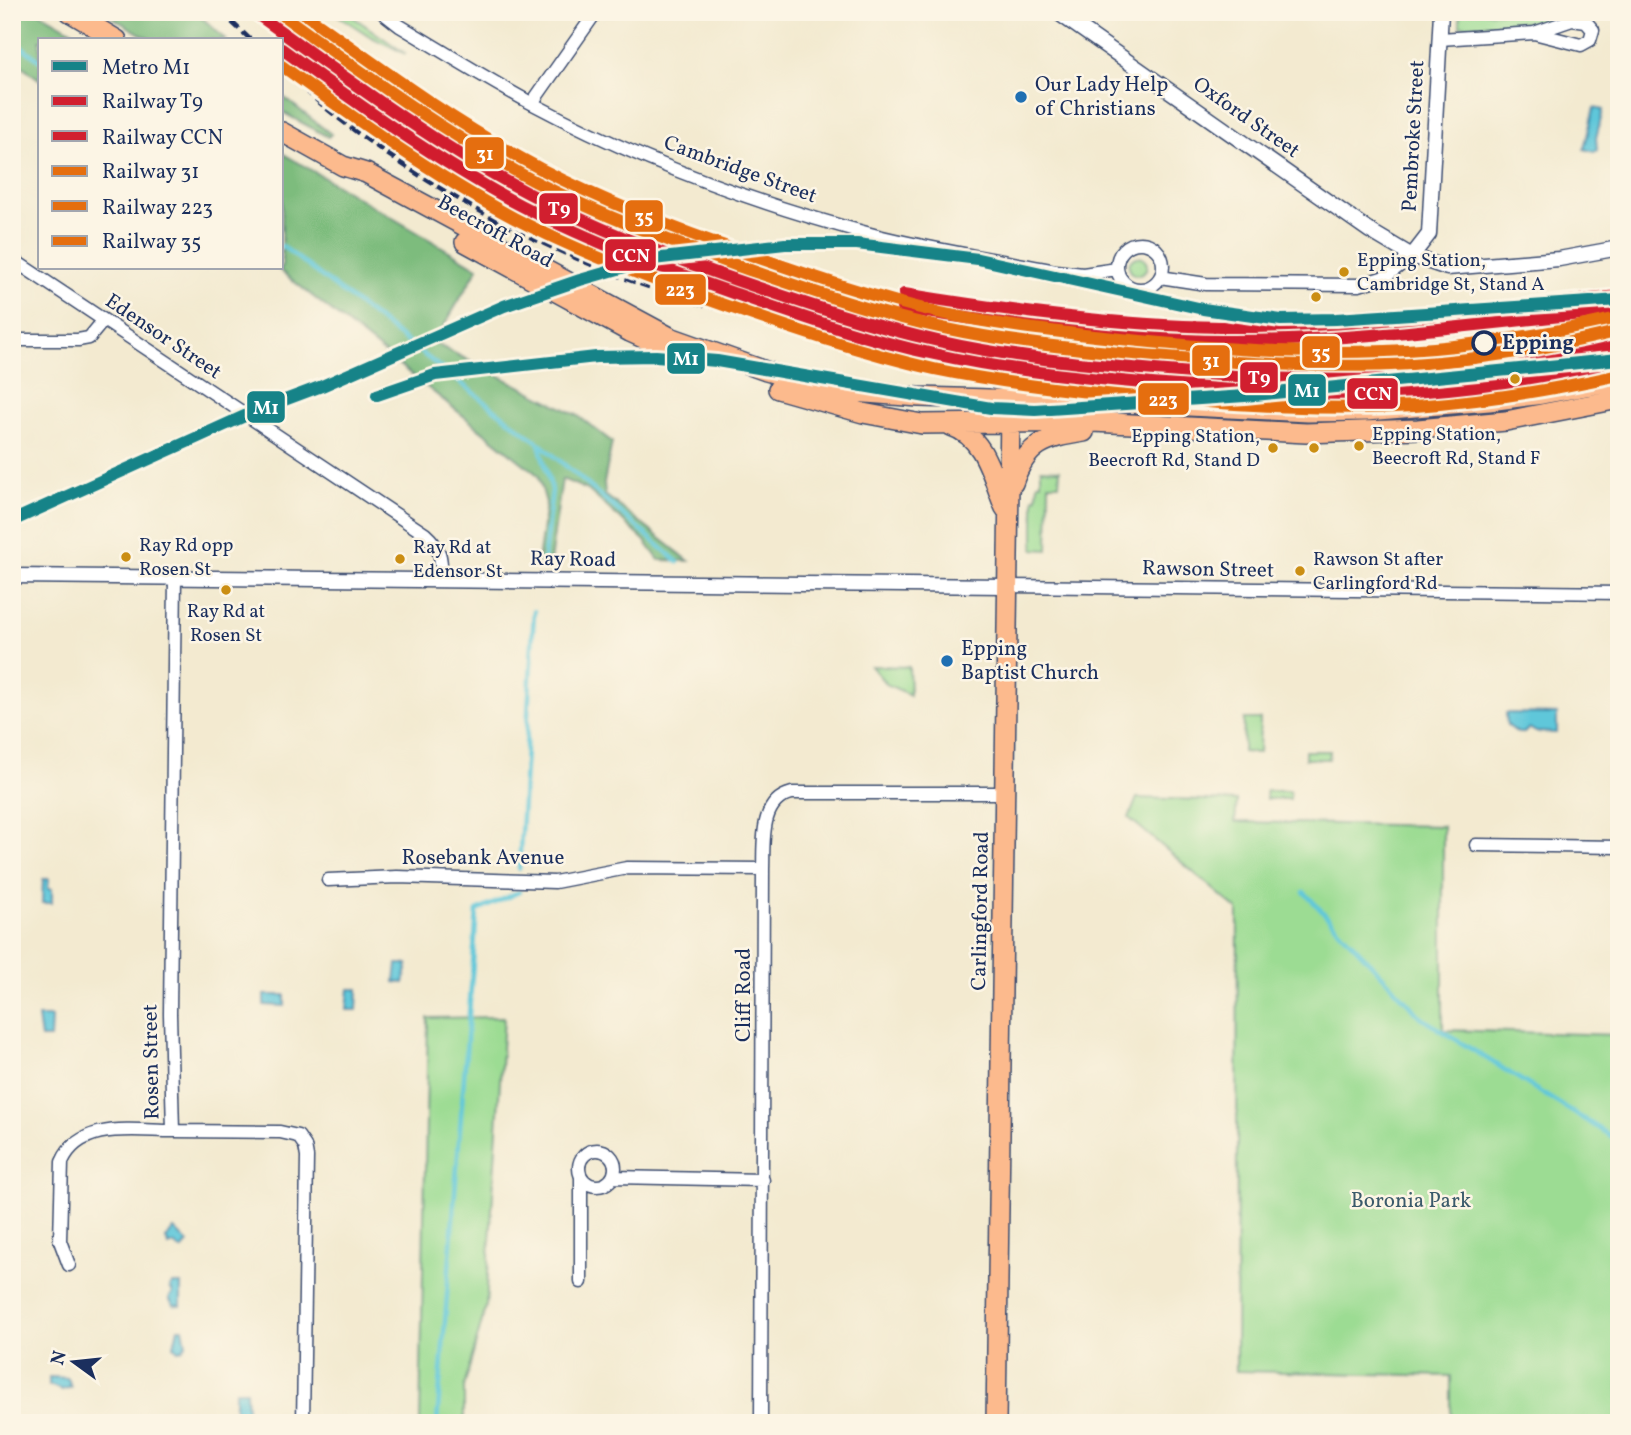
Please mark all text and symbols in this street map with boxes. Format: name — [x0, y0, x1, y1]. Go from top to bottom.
legend — [38, 38, 284, 270]
text: Metro M1 — [102, 54, 190, 83]
street label: Pembroke Street — [1396, 59, 1432, 213]
street label: Oxford Street — [1187, 70, 1305, 166]
place label: Our Lady Help of Christians — [1035, 71, 1168, 124]
text: Railway T9 — [102, 88, 203, 117]
marker: Our Lady Help of Christians — [1013, 89, 1029, 105]
text: Railway CCN — [102, 124, 223, 153]
street label: Cambridge Street — [659, 129, 821, 211]
line badge: 31 — [464, 136, 505, 170]
text: 31 — [476, 142, 494, 168]
text: Railway 31 — [102, 158, 199, 187]
street label: Beecroft Road — [432, 188, 558, 276]
line badge: T9 — [538, 192, 579, 225]
text: Railway 223 — [102, 194, 213, 223]
text: T9 — [548, 197, 570, 223]
line badge: 35 — [624, 199, 664, 233]
text: 35 — [635, 205, 653, 231]
text: Railway 35 — [102, 228, 201, 257]
line badge: CCN — [604, 238, 657, 272]
text: CCN — [612, 244, 650, 270]
place label: Epping Station, Cambridge St, Stand A — [1357, 248, 1545, 298]
marker: Epping Station, Cambridge St, Stand A — [1337, 265, 1351, 279]
line badge: 223 — [654, 273, 707, 306]
text: 223 — [665, 278, 695, 304]
street label: Edensor Street — [99, 287, 227, 387]
unlabelled marker — [1309, 290, 1323, 304]
place label: Epping — [1502, 329, 1574, 358]
marker: Epping — [1472, 331, 1496, 355]
line badge: 35 — [1301, 335, 1341, 369]
text: 35 — [1312, 341, 1330, 367]
line badge: M1 — [666, 342, 706, 375]
line badge: 31 — [1191, 344, 1231, 377]
text: M1 — [673, 347, 699, 373]
text: 31 — [1202, 349, 1220, 375]
line badge: T9 — [1239, 361, 1279, 394]
text: T9 — [1248, 366, 1270, 392]
unlabelled marker — [1508, 372, 1522, 386]
line badge: M1 — [1287, 373, 1327, 407]
line badge: CCN — [1346, 377, 1399, 410]
text: M1 — [1294, 379, 1320, 405]
line badge: 223 — [1137, 382, 1190, 416]
text: CCN — [1354, 382, 1392, 408]
text: 223 — [1148, 388, 1178, 414]
line badge: M1 — [246, 390, 286, 424]
text: M1 — [253, 396, 279, 422]
place label: Epping Station, Beecroft Rd, Stand F — [1372, 422, 1541, 472]
place label: Epping Station, Beecroft Rd, Stand D — [1088, 424, 1260, 474]
marker: Epping Station, Beecroft Rd, Stand F — [1352, 439, 1366, 453]
marker: Epping Station, Beecroft Rd, Stand D — [1266, 441, 1280, 455]
unlabelled marker — [1307, 441, 1321, 455]
place label: Ray Rd opp Rosen St — [139, 533, 234, 583]
place label: Ray Rd at Edensor St — [413, 535, 503, 585]
street label: Ray Road — [529, 545, 617, 575]
place label: Rawson St after Carlingford Rd — [1313, 547, 1443, 597]
marker: Ray Rd opp Rosen St — [119, 550, 133, 564]
marker: Ray Rd at Edensor St — [393, 552, 407, 566]
street label: Rawson Street — [1142, 554, 1274, 586]
marker: Rawson St after Carlingford Rd — [1293, 564, 1307, 578]
marker: Ray Rd at Rosen St — [219, 583, 233, 597]
place label: Ray Rd at Rosen St — [187, 599, 266, 649]
place label: Epping Baptist Church — [961, 635, 1099, 688]
marker: Epping Baptist Church — [939, 653, 955, 669]
street label: Carlingford Road — [965, 831, 997, 991]
street label: Rosebank Avenue — [402, 844, 564, 873]
street label: Cliff Road — [730, 948, 759, 1042]
street label: Rosen Street — [136, 1004, 168, 1120]
park label: Boronia Park — [1351, 1187, 1472, 1216]
north arrow — [38, 1326, 108, 1396]
text: N — [45, 1348, 74, 1368]

